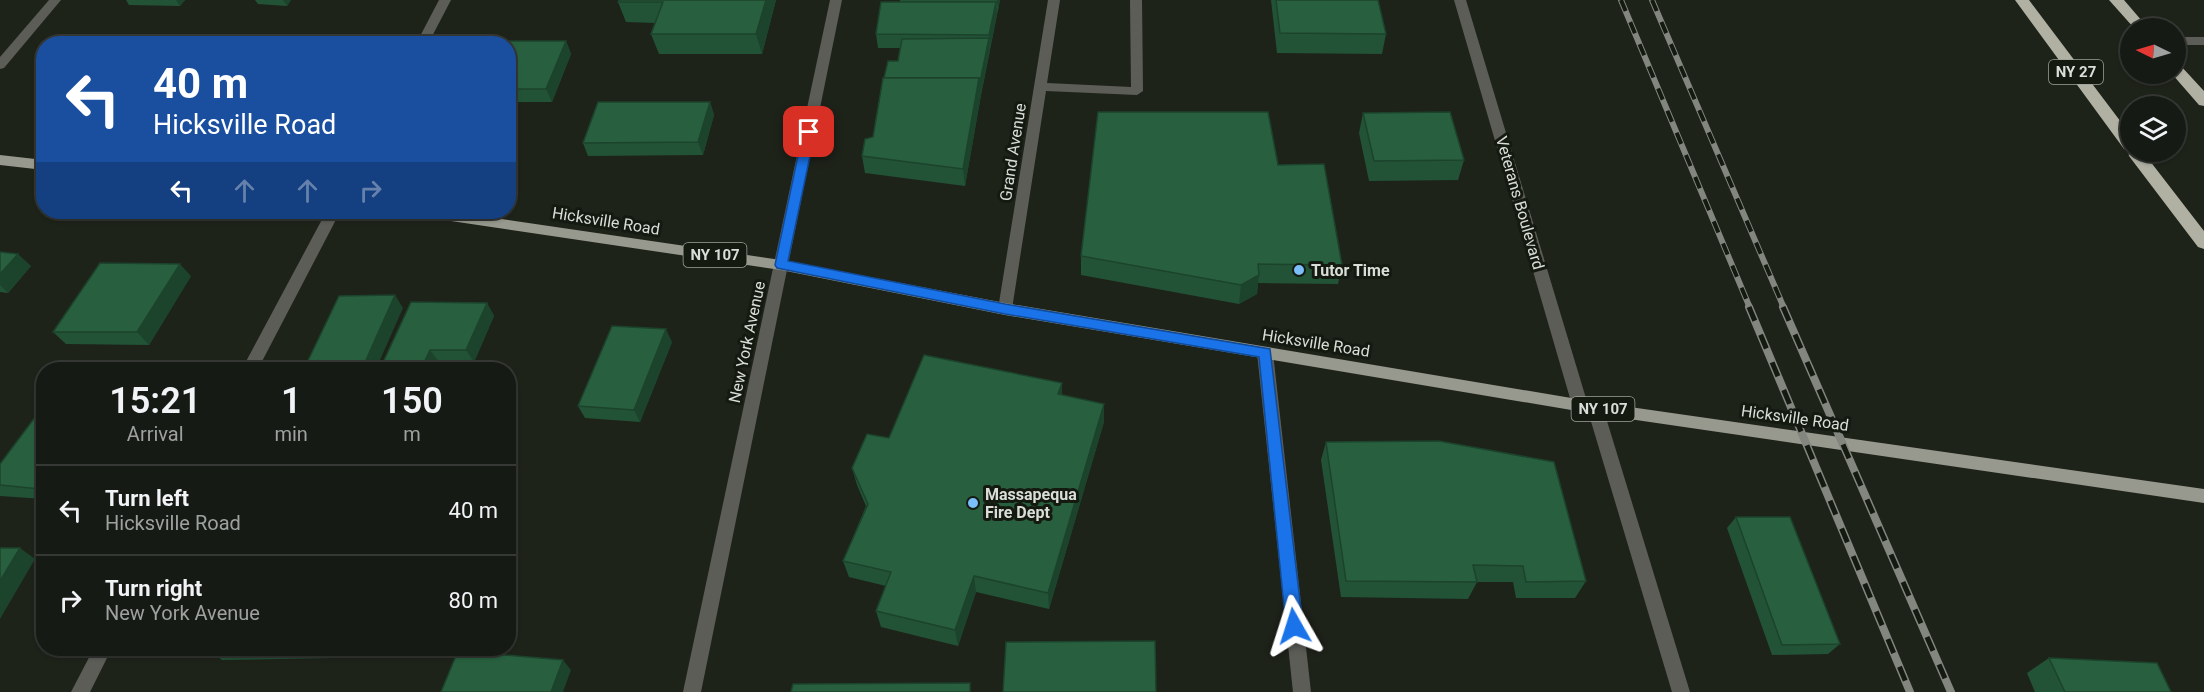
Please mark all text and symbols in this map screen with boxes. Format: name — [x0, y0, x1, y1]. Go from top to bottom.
north arrow — [2120, 18, 2186, 84]
map controls — [2120, 18, 2186, 162]
text: 40 m — [153, 59, 248, 108]
icon: left — [54, 60, 132, 138]
road number: NY 27 — [2049, 60, 2103, 84]
button: layers — [2120, 96, 2186, 162]
street label: Grand Avenue — [996, 102, 1030, 202]
pin — [783, 106, 834, 157]
text: Hicksville Road — [153, 109, 336, 141]
icon: arrive — [792, 115, 825, 148]
street label: Veterans Boulevard — [1492, 134, 1548, 272]
icon: left — [165, 174, 198, 207]
icon: ahead — [228, 174, 261, 207]
icon: ahead — [291, 174, 324, 207]
icon: right — [354, 174, 387, 207]
street label: Hicksville Road — [551, 203, 661, 239]
road number: NY 107 — [684, 243, 746, 267]
place label: Tutor Time — [1311, 261, 1390, 280]
marker: Tutor Time — [1292, 263, 1306, 277]
street label: New York Avenue — [725, 279, 769, 405]
street label: Hicksville Road — [1261, 325, 1371, 361]
text: 15:21 — [109, 380, 201, 422]
text: 1 — [281, 380, 301, 422]
text: 150 — [381, 380, 443, 422]
road number: NY 107 — [1572, 397, 1634, 421]
street label: Hicksville Road — [1740, 401, 1850, 435]
text: Arrival — [127, 422, 184, 446]
text: min — [274, 422, 308, 446]
text: m — [403, 422, 421, 446]
place label: Massapequa Fire Dept — [985, 485, 1077, 522]
text: Turn left — [105, 486, 189, 511]
icon: left — [54, 494, 87, 527]
marker: Massapequa Fire Dept — [966, 496, 980, 510]
text: 40 m — [449, 498, 498, 523]
text: Hicksville Road — [105, 511, 241, 535]
text: Turn right — [105, 576, 202, 601]
icon: right — [54, 584, 87, 617]
text: 80 m — [449, 588, 498, 613]
position arrow — [1262, 594, 1326, 658]
text: New York Avenue — [105, 601, 260, 625]

